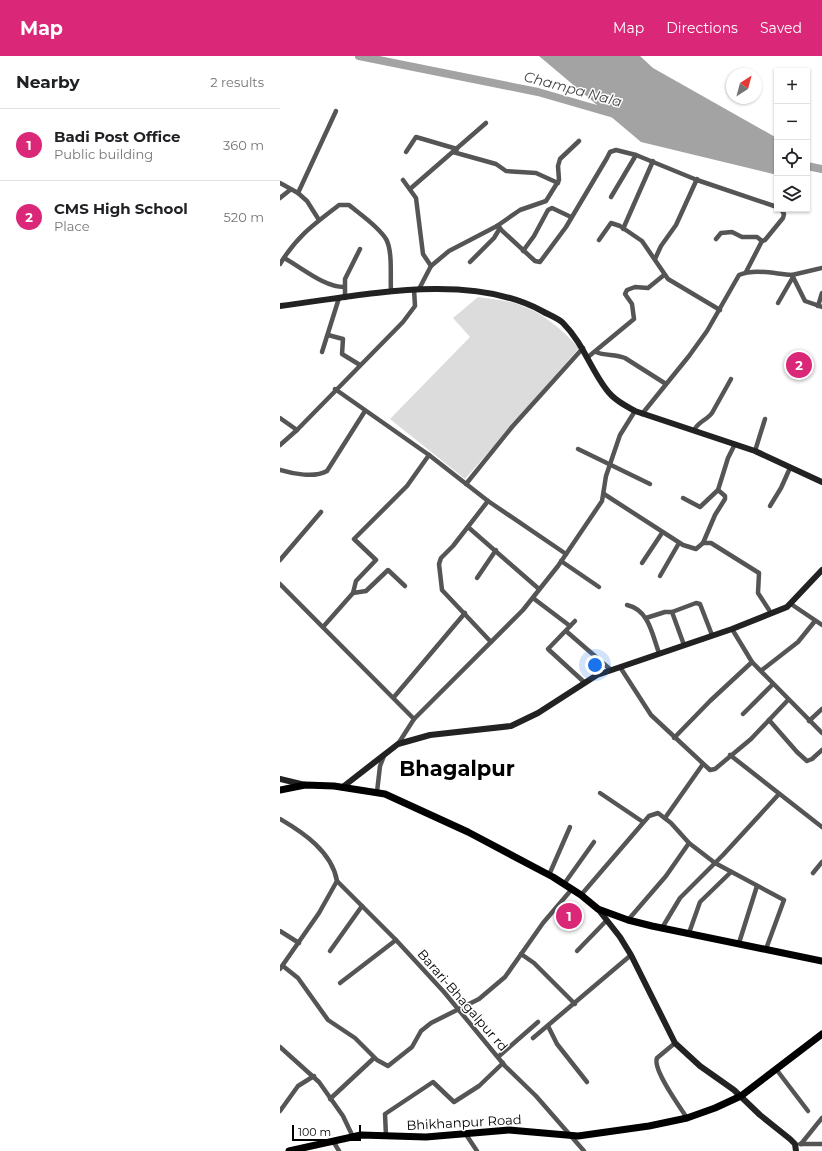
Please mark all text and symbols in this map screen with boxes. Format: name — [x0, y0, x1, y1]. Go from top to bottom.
text: Map — [20, 17, 63, 40]
text: Map — [613, 19, 644, 37]
text: Directions — [666, 19, 738, 37]
text: Saved — [760, 19, 802, 37]
water label: Champa Nala — [522, 67, 624, 111]
north arrow — [726, 68, 762, 104]
map controls — [774, 68, 810, 212]
button: + — [774, 68, 810, 104]
text: Nearby — [16, 72, 80, 92]
text: 2 results — [210, 74, 264, 90]
button: − — [774, 104, 810, 140]
text: Badi Post Office — [54, 127, 180, 146]
text: 1 — [26, 137, 32, 153]
text: 360 m — [223, 137, 264, 153]
button: locate — [774, 140, 810, 176]
text: Public building — [54, 146, 153, 162]
button: layers — [774, 176, 810, 212]
text: CMS High School — [54, 199, 188, 218]
text: 2 — [25, 209, 33, 225]
text: 520 m — [224, 209, 264, 225]
text: Place — [54, 218, 90, 234]
pin: 2 — [786, 350, 812, 380]
your location — [585, 655, 605, 675]
district label: Bhagalpur — [399, 756, 515, 781]
pin: 1 — [556, 901, 582, 931]
street label: Barari-Bhagalpur rd — [414, 946, 512, 1054]
street label: Bhikhanpur Road — [406, 1111, 522, 1133]
scale bar — [292, 1123, 361, 1142]
text: 100 m — [298, 1125, 331, 1139]

